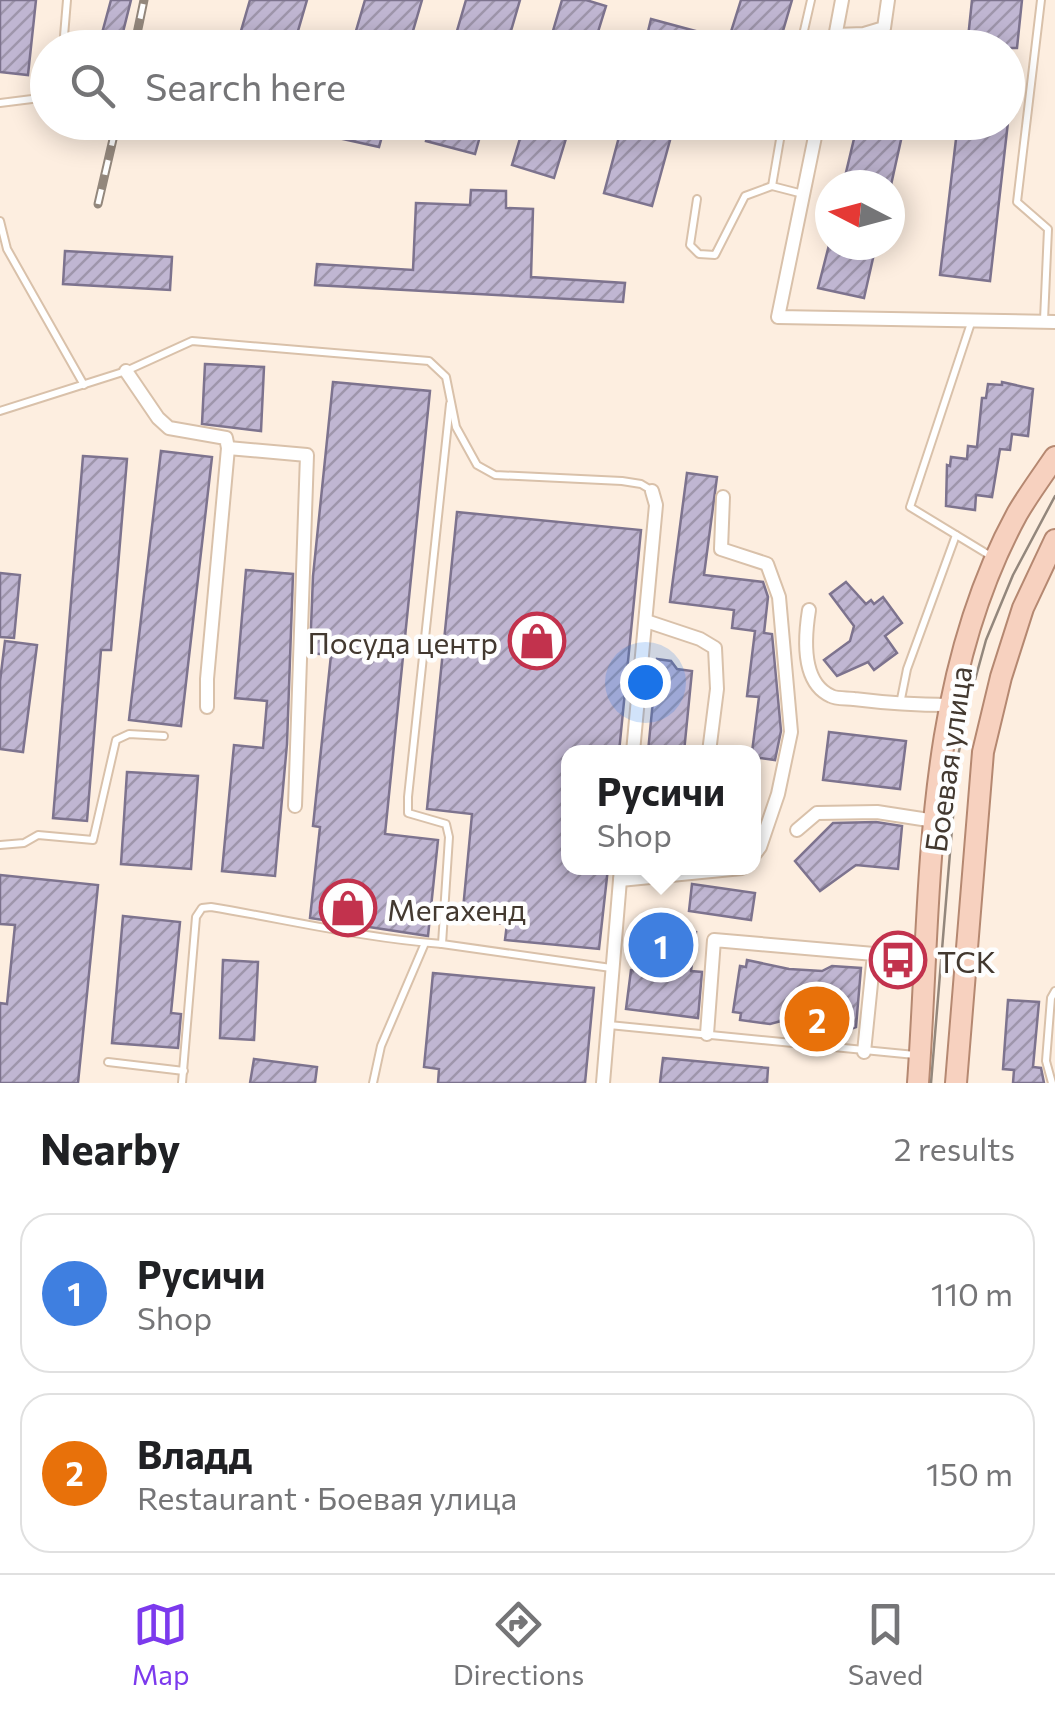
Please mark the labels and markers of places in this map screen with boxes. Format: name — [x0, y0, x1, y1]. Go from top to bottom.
shop icon: Посуда центр — [507, 611, 567, 671]
place label: Посуда центр — [307, 623, 498, 660]
shop icon: Мегахенд — [318, 878, 378, 938]
place label: Мегахенд — [387, 890, 526, 927]
pin: 1 — [628, 908, 694, 982]
bus stop icon: ТСК — [868, 930, 928, 990]
place label: ТСК — [937, 942, 996, 979]
pin: 2 — [784, 982, 850, 1056]

